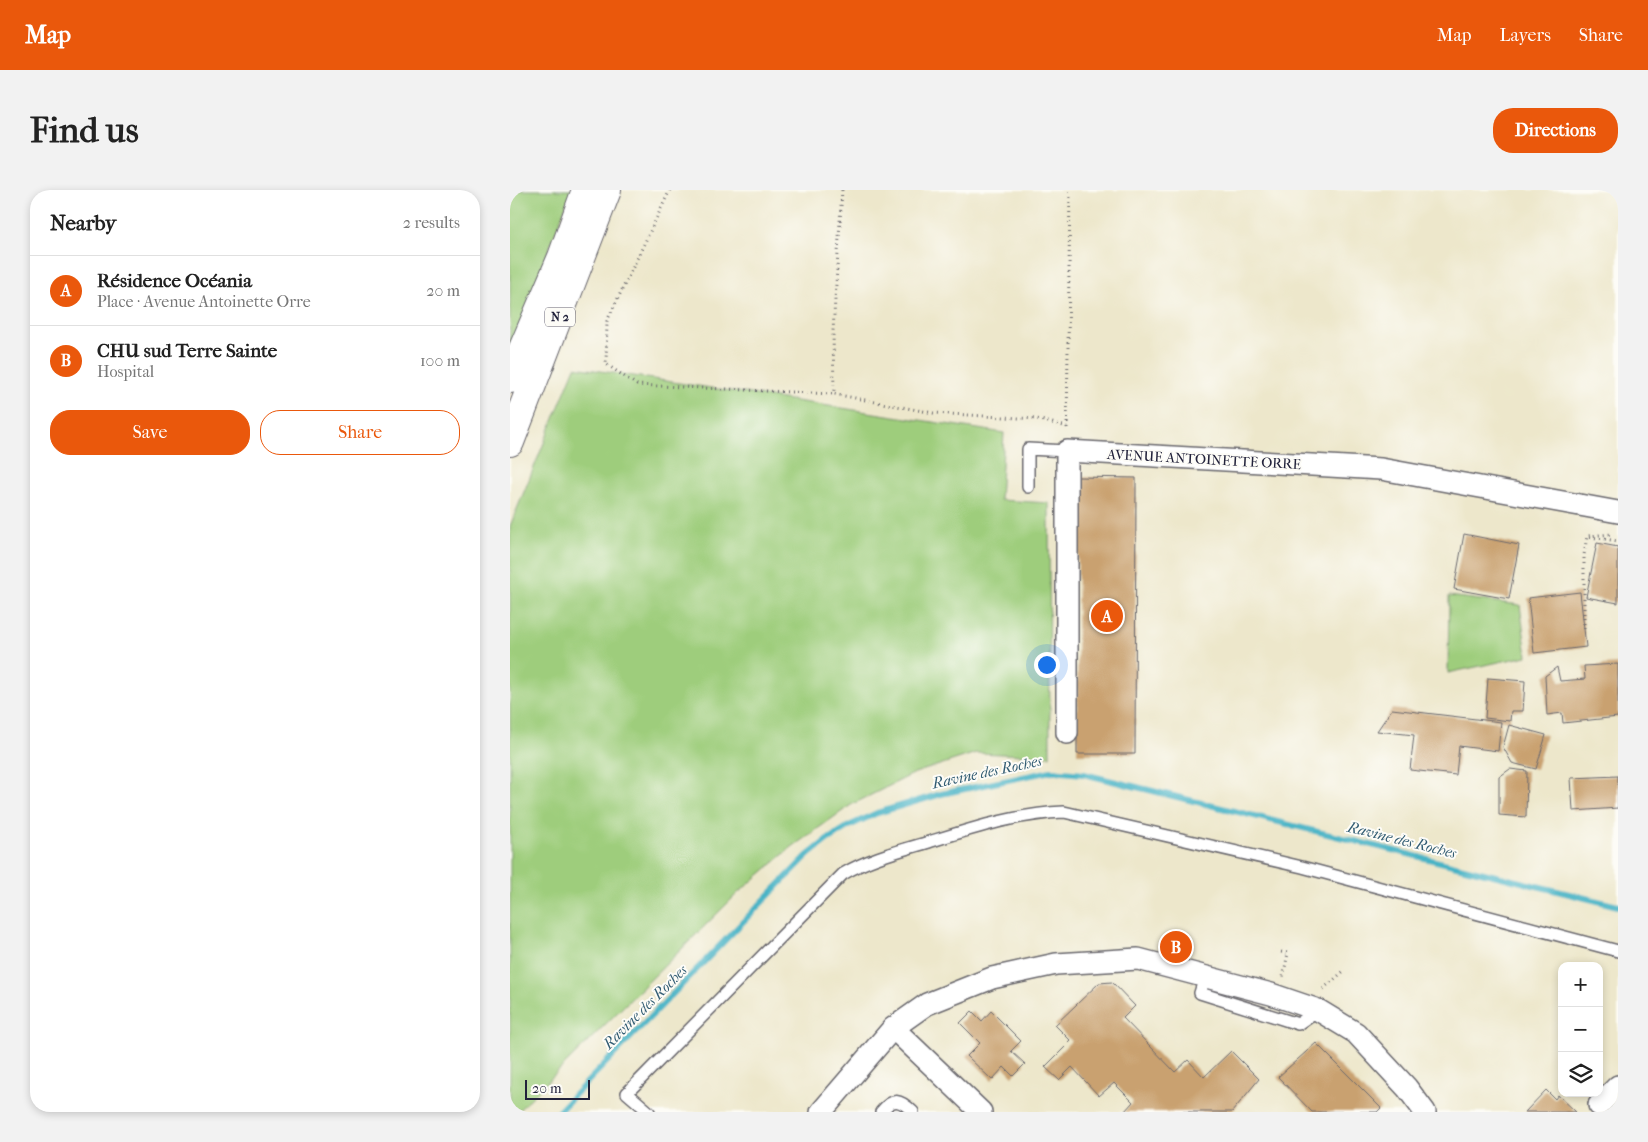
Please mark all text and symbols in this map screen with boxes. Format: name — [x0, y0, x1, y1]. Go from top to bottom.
text: Map — [25, 21, 71, 49]
text: Map — [1437, 25, 1471, 46]
text: Layers — [1499, 25, 1551, 46]
text: Share — [1579, 25, 1623, 46]
button: Directions — [1493, 108, 1618, 153]
text: Find us — [30, 110, 139, 151]
text: Nearby — [50, 211, 116, 235]
text: 2 results — [403, 213, 460, 232]
text: Résidence Océania — [97, 270, 252, 292]
text: A — [61, 281, 71, 300]
text: 20 m — [426, 281, 460, 300]
text: Place · Avenue Antoinette Orre — [97, 292, 311, 311]
road number: N 2 — [545, 308, 575, 326]
text: CHU sud Terre Sainte — [97, 340, 277, 362]
text: B — [61, 351, 71, 370]
text: 100 m — [420, 351, 460, 370]
text: Hospital — [97, 362, 154, 381]
button: Save — [50, 410, 250, 455]
button: Share — [260, 410, 460, 455]
street label: AVENUE ANTOINETTE ORRE — [1106, 446, 1302, 473]
pin: A — [1091, 597, 1123, 635]
your location — [1034, 652, 1060, 678]
water label: Ravine des Roches — [930, 752, 1044, 793]
water label: Ravine des Roches — [1345, 818, 1459, 862]
pin: B — [1160, 928, 1192, 966]
water label: Ravine des Roches — [599, 961, 691, 1053]
map controls — [1558, 962, 1603, 1097]
button: + — [1558, 962, 1603, 1007]
button: − — [1558, 1007, 1603, 1052]
button: layers — [1558, 1052, 1603, 1097]
scale bar — [525, 1077, 590, 1100]
text: 20 m — [532, 1080, 562, 1097]

